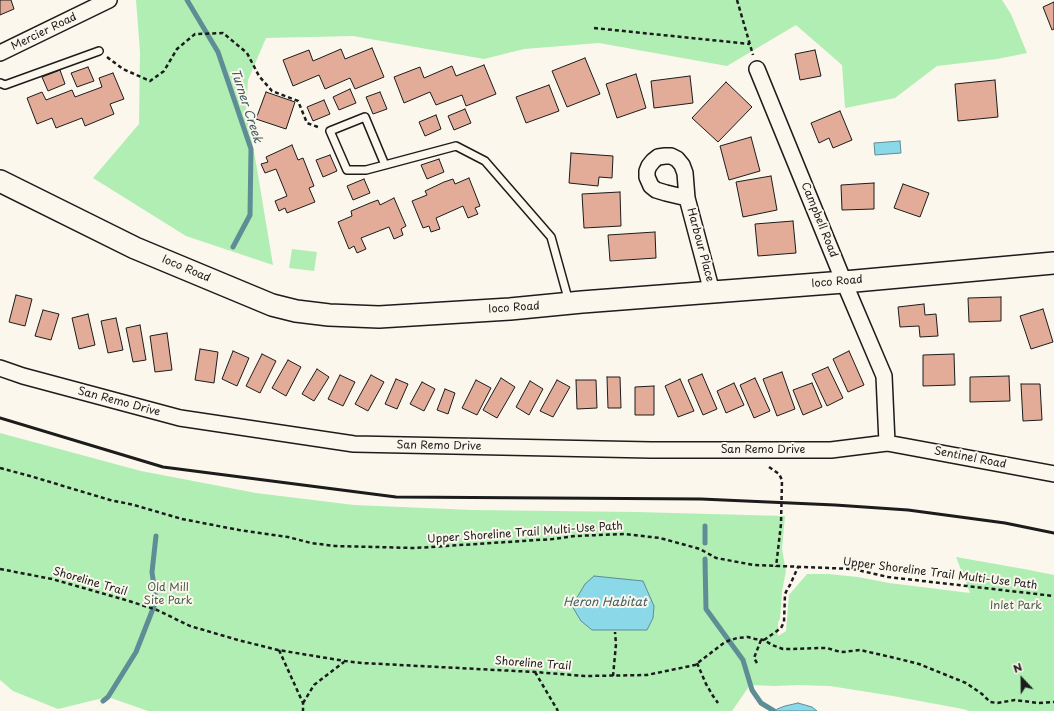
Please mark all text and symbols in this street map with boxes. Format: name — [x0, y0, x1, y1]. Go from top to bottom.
street label: Mercier Road — [9, 10, 79, 54]
water label: Turner Creek — [227, 67, 265, 145]
street label: Campbell Road — [798, 180, 840, 260]
street label: Harbour Place — [684, 207, 716, 283]
street label: Ioco Road — [160, 253, 212, 285]
street label: Ioco Road — [811, 273, 863, 291]
street label: Ioco Road — [488, 300, 540, 316]
street label: San Remo Drive — [76, 385, 162, 419]
street label: San Remo Drive — [397, 439, 481, 453]
street label: San Remo Drive — [721, 443, 805, 457]
street label: Sentinel Road — [933, 445, 1007, 471]
street label: Upper Shoreline Trail Multi-Use Path — [427, 520, 623, 546]
street label: Upper Shoreline Trail Multi-Use Path — [842, 556, 1038, 592]
street label: Shoreline Trail — [51, 565, 129, 599]
park label: Old Mill Site Park — [144, 581, 192, 607]
water label: Heron Habitat — [563, 596, 647, 610]
park label: Inlet Park — [990, 599, 1042, 613]
street label: Shoreline Trail — [494, 655, 572, 673]
text: N — [1010, 658, 1025, 677]
north arrow — [1002, 659, 1042, 699]

